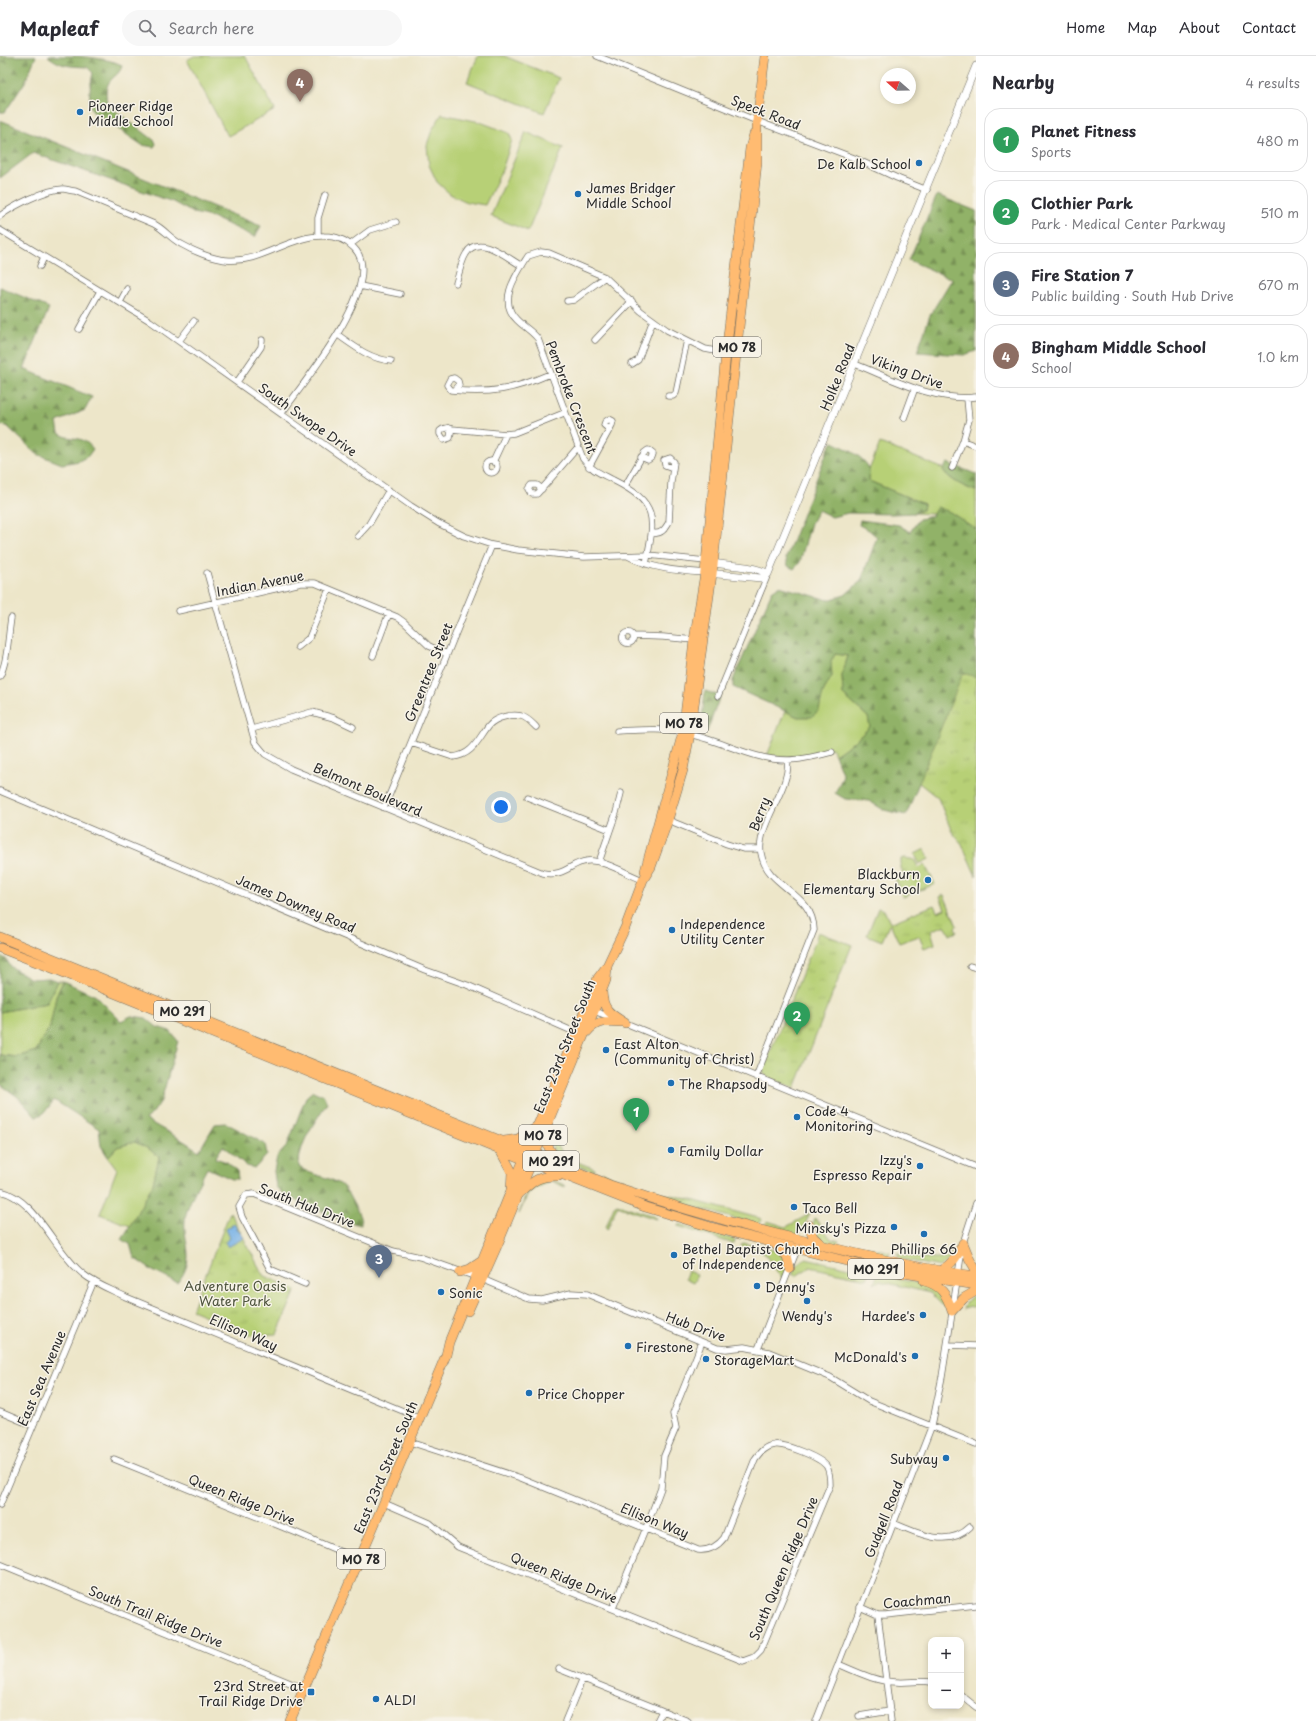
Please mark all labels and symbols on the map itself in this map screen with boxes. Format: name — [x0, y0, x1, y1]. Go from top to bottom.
north arrow — [880, 68, 916, 104]
pin: 4 — [287, 69, 313, 102]
street label: Speck Road — [728, 90, 804, 134]
place label: Pioneer Ridge Middle School — [88, 96, 174, 130]
marker: Pioneer Ridge Middle School — [75, 107, 85, 117]
place label: De Kalb School — [817, 154, 911, 173]
marker: De Kalb School — [914, 158, 924, 168]
place label: James Bridger Middle School — [586, 178, 676, 212]
marker: James Bridger Middle School — [573, 189, 583, 199]
road number: MO 78 — [713, 337, 761, 357]
street label: Pembroke Crescent — [542, 338, 602, 456]
street label: Holke Road — [815, 341, 859, 413]
street label: Viking Drive — [868, 349, 946, 393]
street label: South Swope Drive — [255, 378, 361, 460]
street label: Indian Avenue — [215, 565, 305, 601]
street label: Greentree Street — [399, 620, 457, 724]
road number: MO 78 — [660, 713, 708, 733]
street label: Belmont Boulevard — [311, 757, 425, 821]
street label: Berry — [744, 794, 774, 834]
your location — [491, 797, 511, 817]
place label: Blackburn Elementary School — [803, 864, 920, 898]
street label: James Downey Road — [233, 869, 359, 937]
marker: Blackburn Elementary School — [923, 875, 933, 885]
place label: Independence Utility Center — [680, 914, 765, 948]
marker: Independence Utility Center — [667, 925, 677, 935]
street label: East 23rd Street South — [528, 976, 600, 1116]
road number: MO 291 — [154, 1001, 210, 1021]
pin: 2 — [784, 1002, 810, 1035]
place label: East Alton (Community of Christ) — [614, 1034, 755, 1068]
marker: East Alton (Community of Christ) — [601, 1045, 611, 1055]
place label: The Rhapsody — [679, 1074, 767, 1093]
marker: The Rhapsody — [666, 1078, 676, 1088]
pin: 1 — [623, 1098, 649, 1131]
place label: Code 4 Monitoring — [805, 1101, 873, 1135]
marker: Code 4 Monitoring — [792, 1112, 802, 1122]
road number: MO 78 — [519, 1125, 567, 1145]
place label: Family Dollar — [679, 1141, 764, 1160]
marker: Family Dollar — [666, 1145, 676, 1155]
place label: Izzy's Espresso Repair — [813, 1150, 912, 1184]
road number: MO 291 — [523, 1151, 579, 1171]
marker: Izzy's Espresso Repair — [915, 1161, 925, 1171]
street label: South Hub Drive — [256, 1178, 358, 1232]
place label: Taco Bell — [802, 1198, 857, 1217]
marker: Taco Bell — [789, 1202, 799, 1212]
place label: Minsky's Pizza — [795, 1218, 887, 1237]
marker: Minsky's Pizza — [889, 1222, 899, 1232]
marker: Phillips 66 — [919, 1229, 929, 1239]
place label: Bethel Baptist Church of Independence — [682, 1239, 819, 1273]
place label: Phillips 66 — [891, 1239, 957, 1258]
pin: 3 — [366, 1245, 392, 1278]
marker: Bethel Baptist Church of Independence — [669, 1250, 679, 1260]
road number: MO 291 — [848, 1259, 904, 1279]
park label: Adventure Oasis Water Park — [184, 1276, 286, 1310]
place label: Denny's — [765, 1277, 815, 1296]
marker: Denny's — [752, 1281, 762, 1291]
place label: Sonic — [449, 1283, 483, 1302]
marker: Sonic — [436, 1287, 446, 1297]
marker: Wendy's — [802, 1296, 812, 1306]
street label: Hub Drive — [663, 1306, 729, 1346]
place label: Wendy's — [782, 1306, 832, 1325]
place label: Hardee's — [861, 1306, 915, 1325]
street label: Ellison Way — [207, 1309, 281, 1355]
marker: Hardee's — [918, 1310, 928, 1320]
street label: East Sea Avenue — [12, 1327, 70, 1429]
place label: Firestone — [636, 1337, 694, 1356]
marker: Firestone — [623, 1341, 633, 1351]
place label: McDonald's — [834, 1347, 907, 1366]
place label: StorageMart — [714, 1350, 794, 1369]
marker: McDonald's — [910, 1351, 920, 1361]
marker: StorageMart — [701, 1354, 711, 1364]
place label: Price Chopper — [537, 1384, 624, 1403]
marker: Price Chopper — [524, 1388, 534, 1398]
street label: East 23rd Street South — [348, 1398, 422, 1536]
place label: Subway — [890, 1449, 938, 1468]
marker: Subway — [941, 1453, 951, 1463]
street label: Queen Ridge Drive — [186, 1469, 298, 1529]
street label: Gudgell Road — [859, 1478, 907, 1560]
street label: South Queen Ridge Drive — [744, 1493, 822, 1643]
street label: Ellison Way — [618, 1498, 692, 1542]
street label: Queen Ridge Drive — [508, 1547, 620, 1607]
road number: MO 78 — [337, 1549, 385, 1569]
street label: South Trail Ridge Drive — [86, 1580, 226, 1652]
street label: Coachman — [882, 1588, 952, 1612]
place label: 23rd Street at Trail Ridge Drive — [198, 1676, 303, 1710]
marker: 23rd Street at Trail Ridge Drive — [306, 1687, 316, 1697]
place label: ALDI — [384, 1690, 416, 1709]
marker: ALDI — [371, 1694, 381, 1704]

